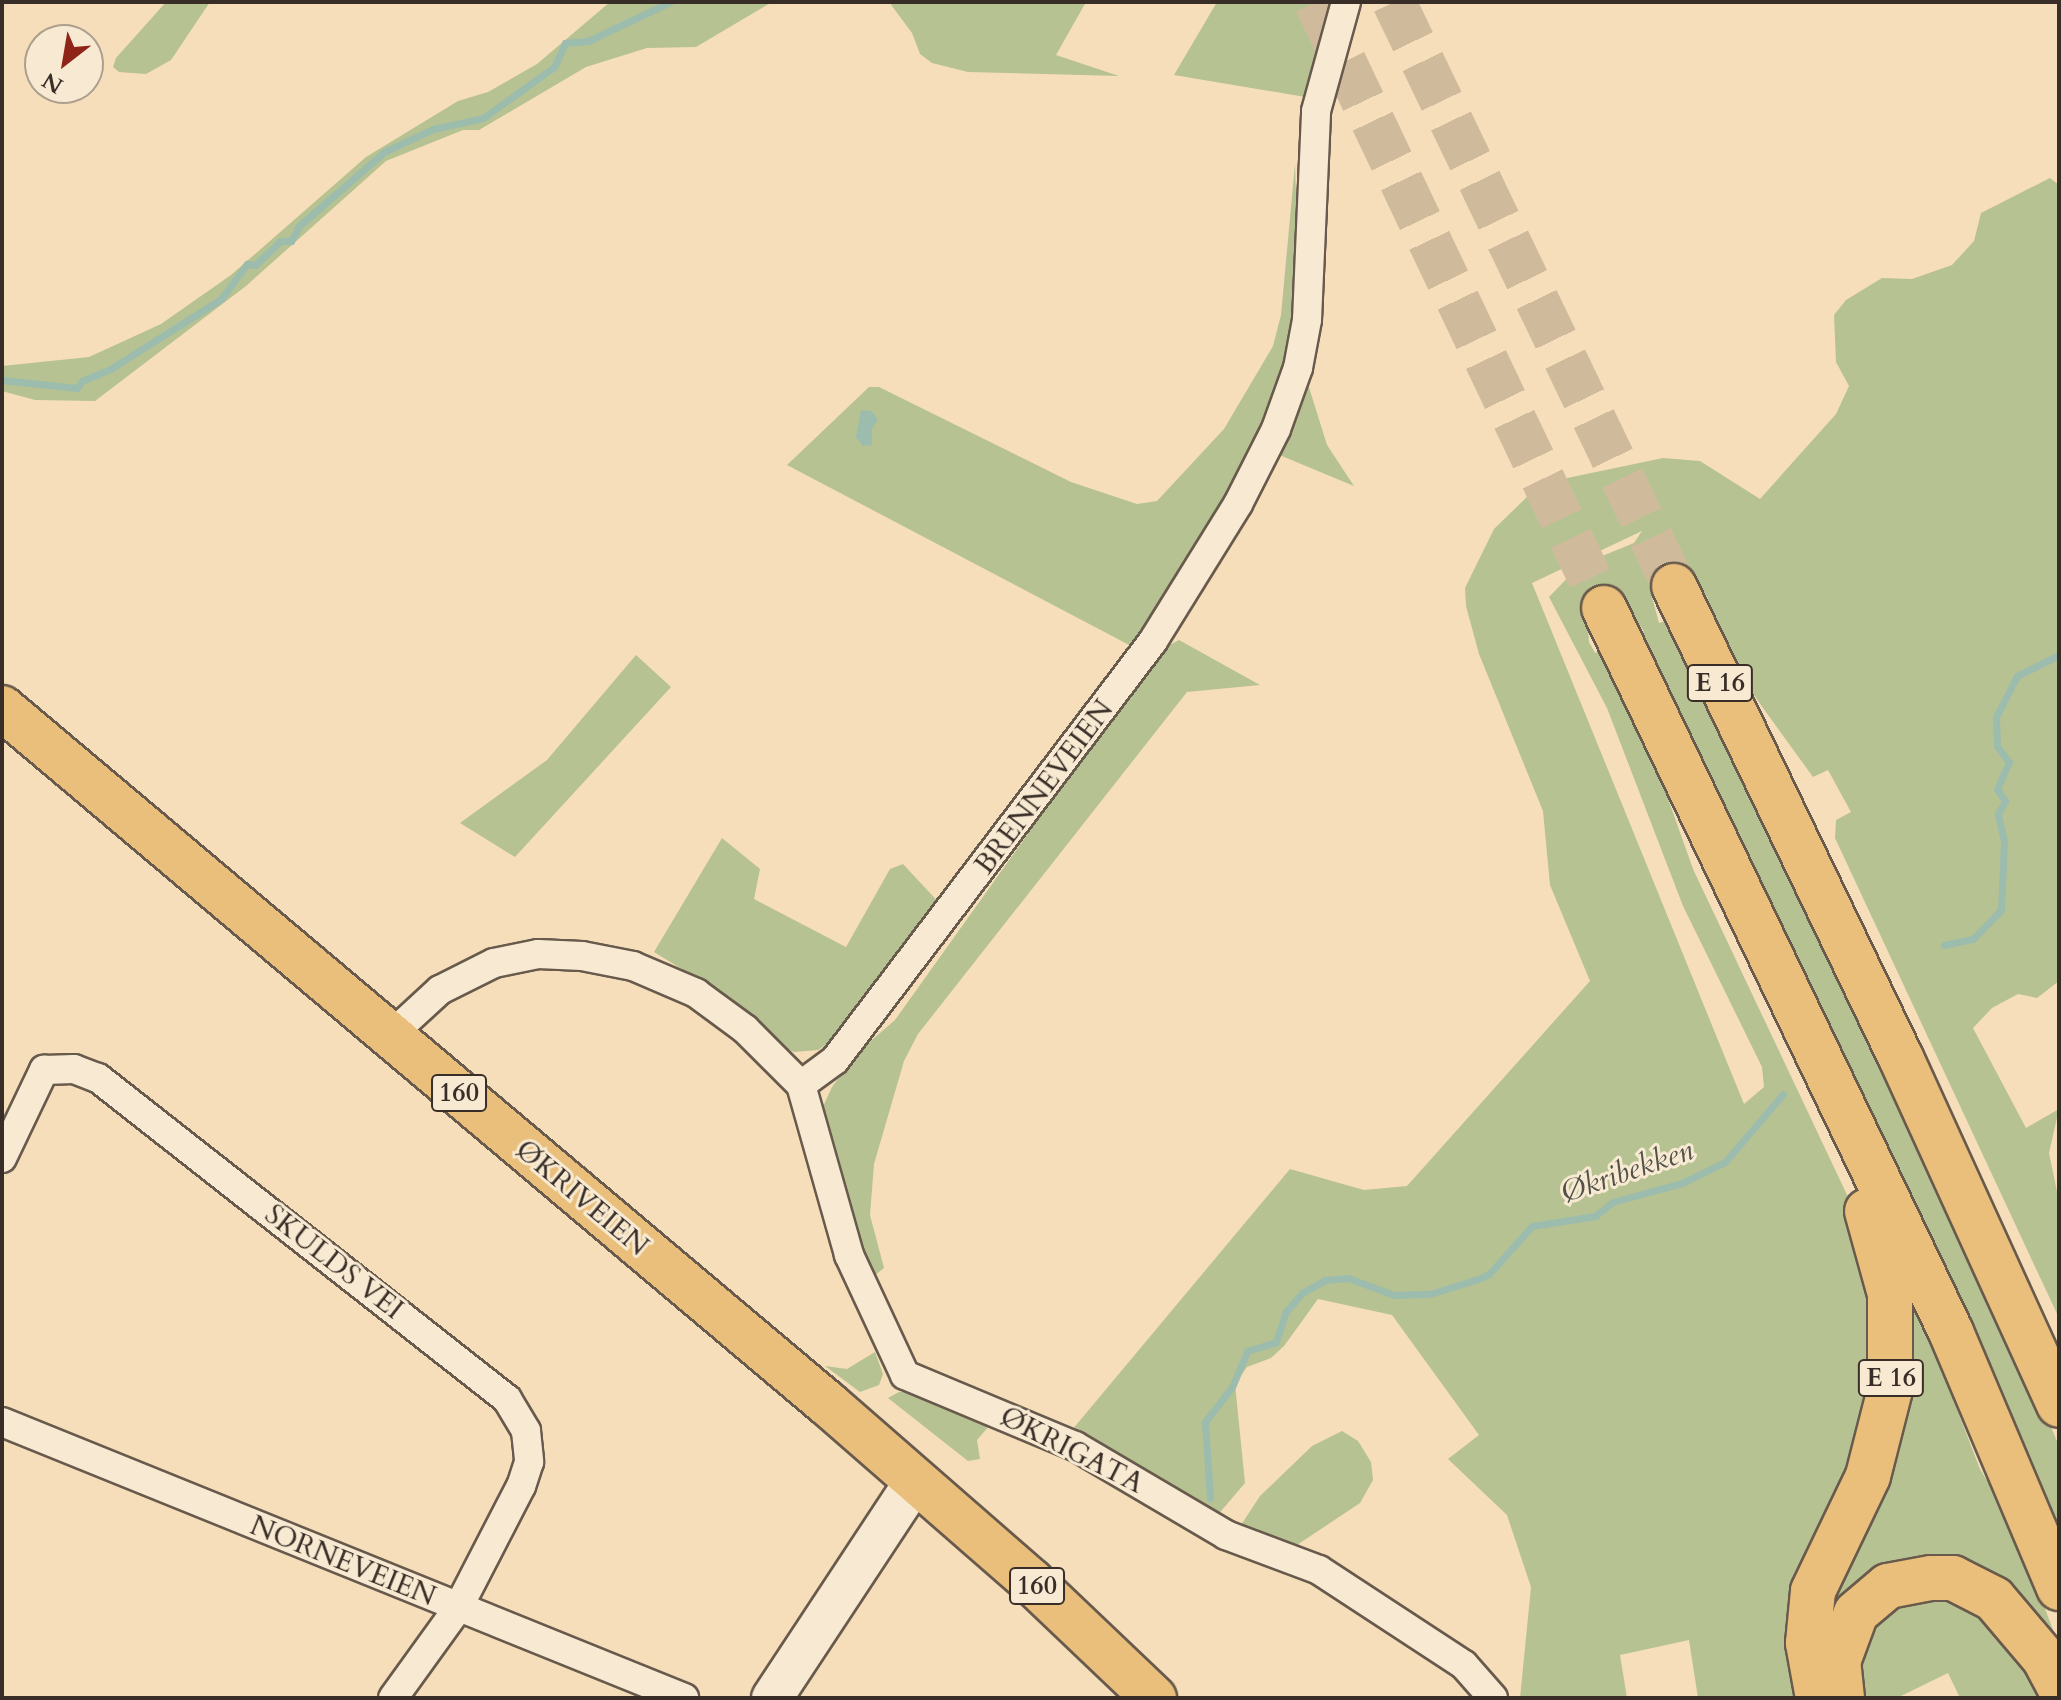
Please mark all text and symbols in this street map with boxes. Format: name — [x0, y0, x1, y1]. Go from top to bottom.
north arrow — [24, 24, 104, 104]
text: N — [37, 65, 69, 101]
road number: E 16 — [1686, 661, 1754, 705]
street label: BRENNEVEIEN — [968, 693, 1120, 881]
road number: 160 — [431, 1071, 487, 1115]
street label: ØKRIVEIEN — [509, 1133, 655, 1263]
water label: Økribekken — [1556, 1133, 1698, 1211]
street label: SKULDS VEI — [258, 1198, 410, 1326]
road number: E 16 — [1857, 1356, 1925, 1400]
street label: ØKRIGATA — [995, 1399, 1149, 1501]
street label: NORNEVEIEN — [245, 1508, 441, 1614]
road number: 160 — [1009, 1564, 1065, 1608]

